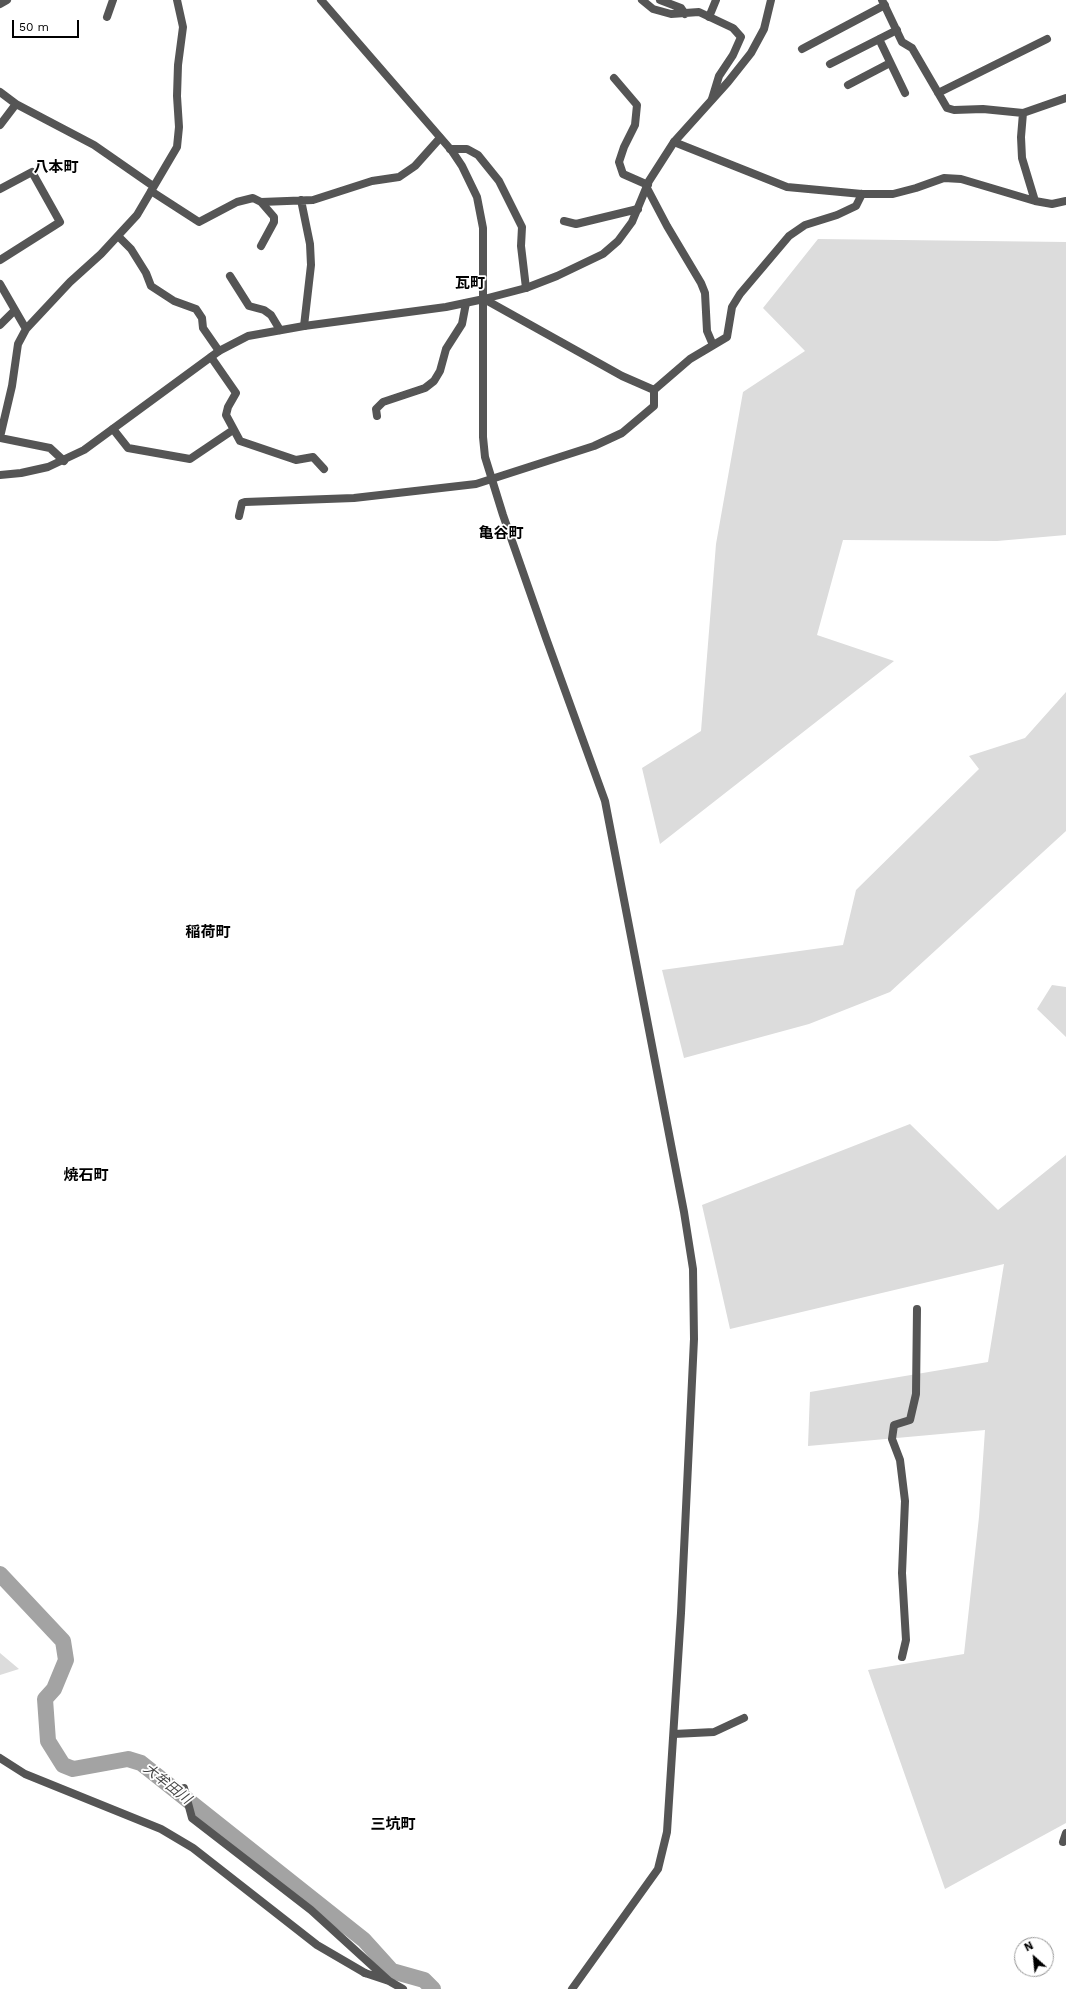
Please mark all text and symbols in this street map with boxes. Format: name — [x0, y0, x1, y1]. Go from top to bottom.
scale bar — [14, 12, 81, 38]
text: 50 m — [19, 20, 49, 34]
district label: 八本町 — [34, 159, 78, 177]
district label: 瓦町 — [455, 275, 485, 293]
district label: 亀谷町 — [479, 525, 523, 543]
district label: 稲荷町 — [186, 924, 230, 942]
district label: 焼石町 — [64, 1167, 108, 1185]
water label: 大牟田川 — [140, 1760, 194, 1808]
district label: 三坑町 — [371, 1816, 415, 1834]
north arrow — [1014, 1937, 1054, 1977]
text: N — [1022, 1939, 1035, 1954]

